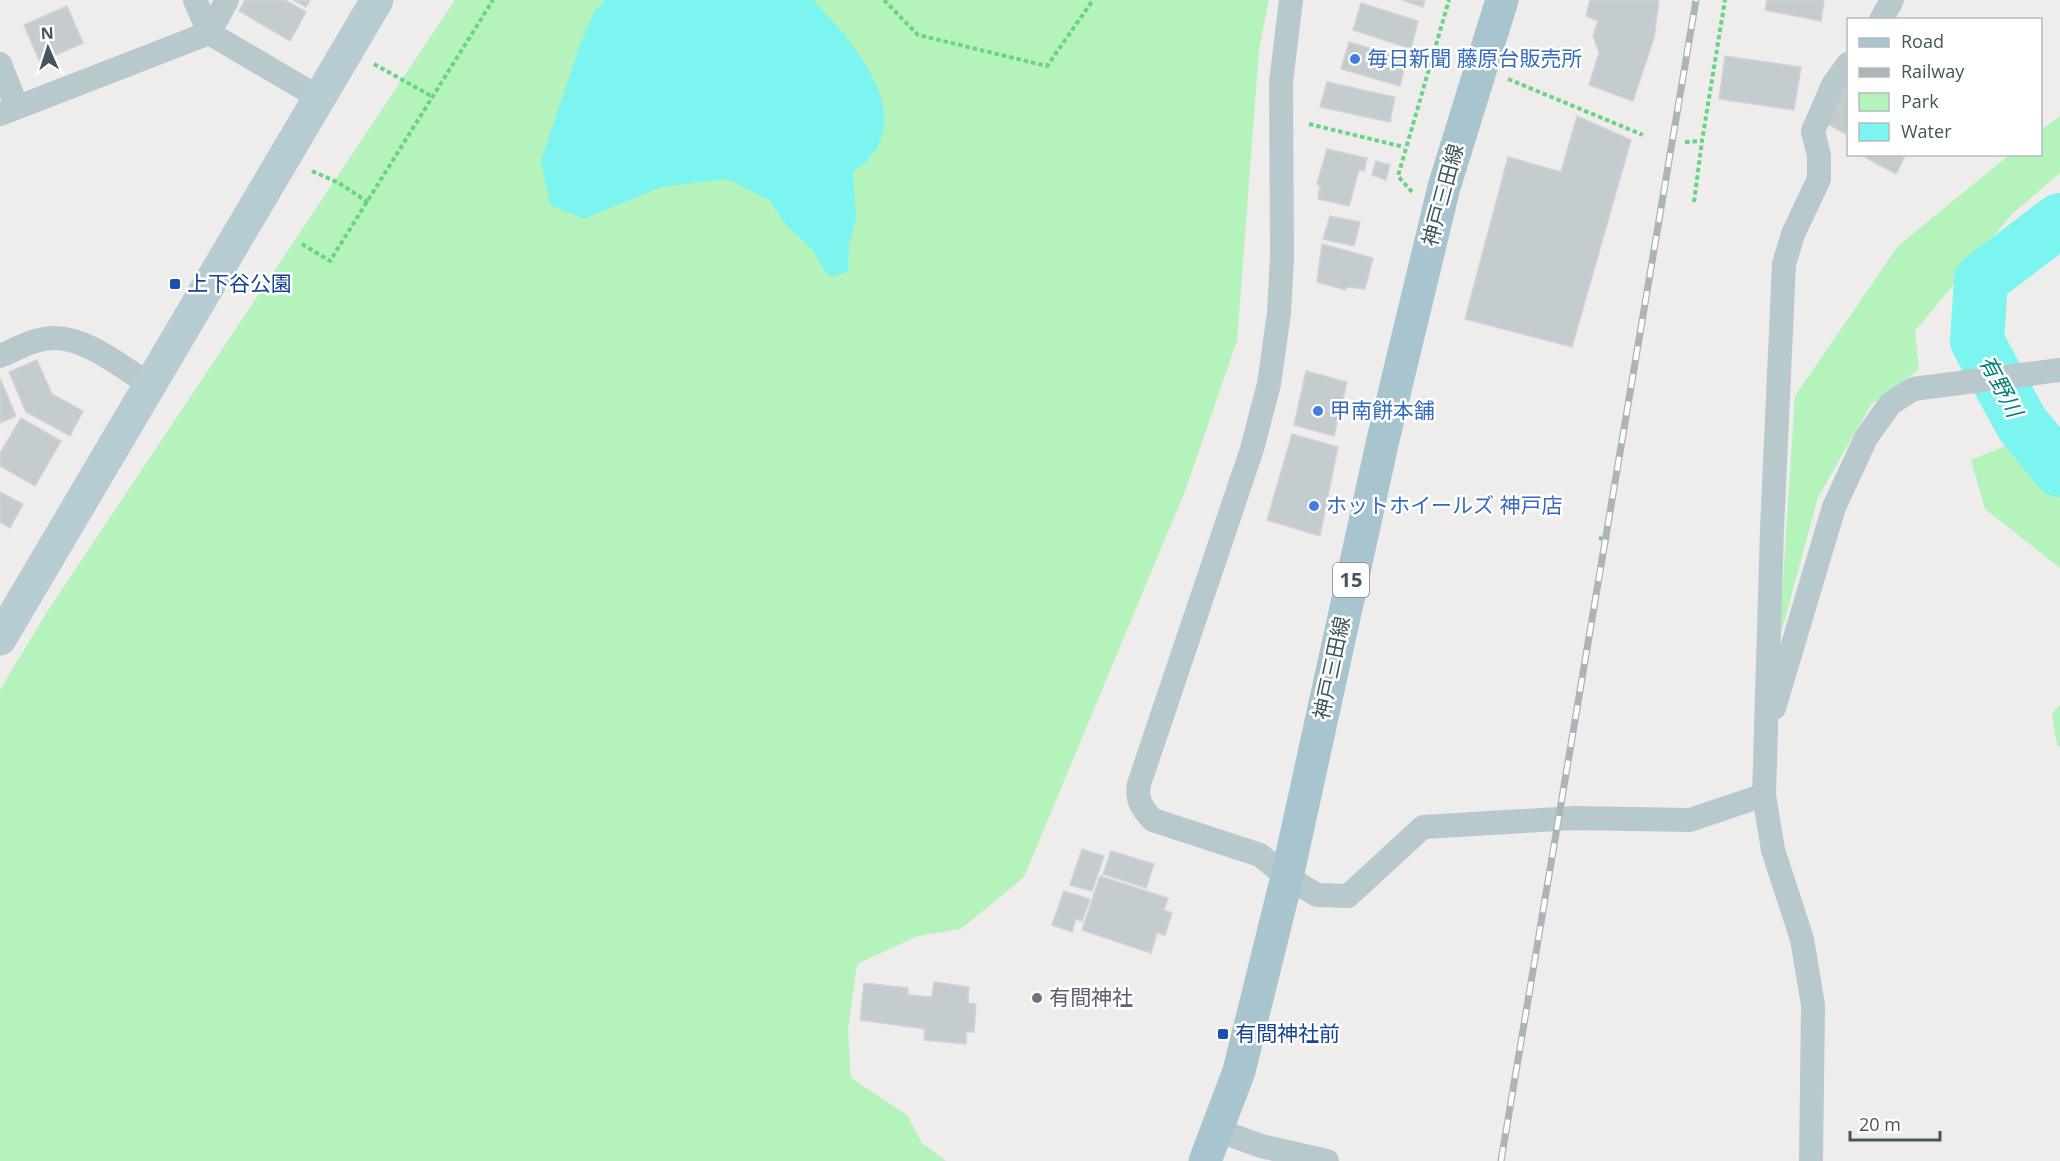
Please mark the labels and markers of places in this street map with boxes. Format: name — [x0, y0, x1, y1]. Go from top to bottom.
place label: 毎日新聞 藤原台販売所 — [1367, 44, 1582, 72]
marker: 毎日新聞 藤原台販売所 — [1348, 52, 1362, 66]
place label: 上下谷公園 — [187, 269, 292, 297]
marker: 上下谷公園 — [168, 277, 182, 291]
place label: 甲南餅本舗 — [1330, 396, 1435, 424]
marker: 甲南餅本舗 — [1311, 404, 1325, 418]
place label: ホットホイールズ 神戸店 — [1326, 491, 1562, 519]
marker: ホットホイールズ 神戸店 — [1307, 499, 1321, 513]
place label: 有間神社 — [1049, 983, 1133, 1011]
marker: 有間神社 — [1030, 991, 1044, 1005]
place label: 有間神社前 — [1235, 1019, 1340, 1047]
marker: 有間神社前 — [1216, 1027, 1230, 1041]

